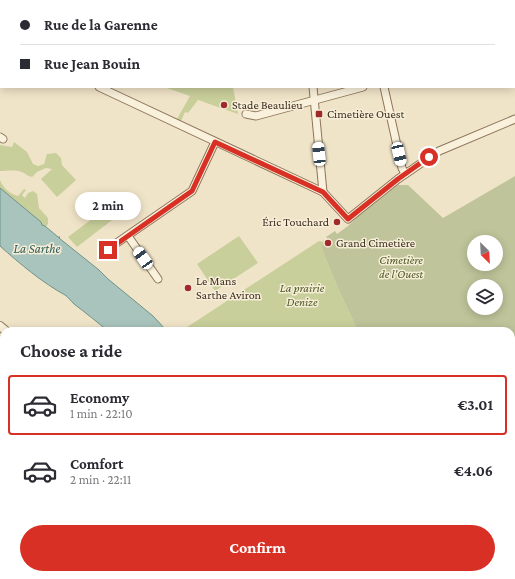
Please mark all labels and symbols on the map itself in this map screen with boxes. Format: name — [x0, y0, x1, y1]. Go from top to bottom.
place label: Stade Beaulieu — [232, 98, 303, 112]
marker: Stade Beaulieu — [219, 100, 229, 110]
place label: Cimetière Ouest — [327, 107, 405, 121]
marker: Cimetière Ouest — [314, 109, 324, 119]
car — [312, 141, 326, 167]
car — [390, 141, 408, 167]
route start — [420, 148, 438, 166]
callout: 2 min — [75, 192, 141, 220]
place label: Éric Touchard — [262, 215, 330, 229]
marker: Éric Touchard — [332, 217, 342, 227]
north arrow — [467, 235, 503, 271]
place label: Grand Cimetière — [336, 236, 415, 250]
marker: Grand Cimetière — [323, 238, 333, 248]
water label: La Sarthe — [14, 241, 60, 256]
route end — [99, 241, 117, 259]
car — [131, 245, 155, 271]
park label: Cimetière de l'Ouest — [379, 253, 423, 281]
place label: Le Mans Sarthe Aviron — [196, 274, 262, 302]
park label: La prairie Denize — [280, 281, 325, 309]
marker: Le Mans Sarthe Aviron — [183, 283, 193, 293]

